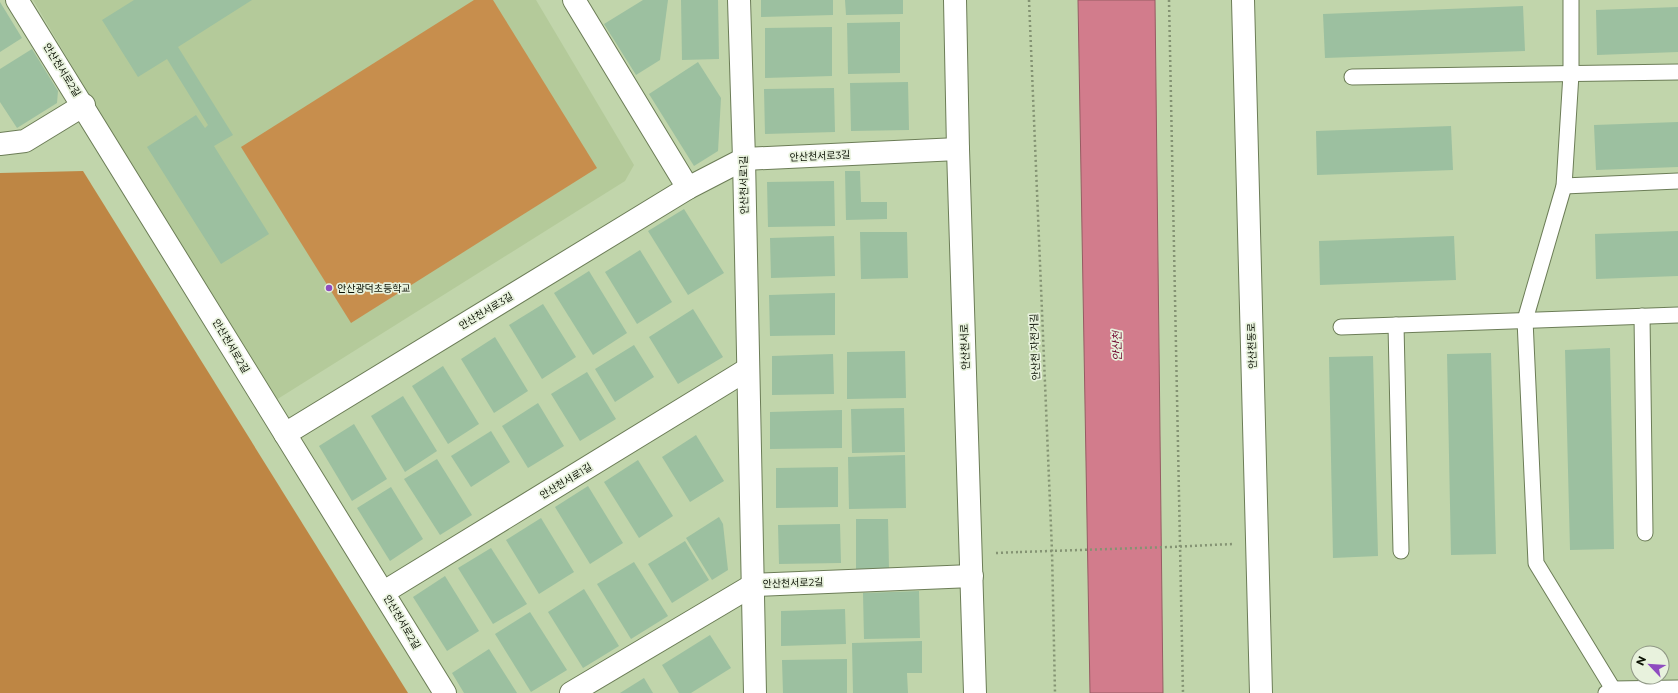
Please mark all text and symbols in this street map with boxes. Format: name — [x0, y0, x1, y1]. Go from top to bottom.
street label: 안산천서로2길 — [40, 41, 84, 99]
street label: 안산천서로3길 — [789, 148, 851, 164]
street label: 안산천서로1길 — [737, 155, 751, 215]
place label: 안산광덕초등학교 — [337, 282, 411, 295]
marker: 안산광덕초등학교 — [324, 283, 334, 293]
street label: 안산천서로3길 — [457, 290, 515, 332]
street label: 안산천 자전거길 — [1027, 313, 1043, 381]
street label: 안산천서로2길 — [210, 317, 252, 375]
street label: 안산천동로 — [1245, 323, 1259, 369]
street label: 안산천서로 — [958, 324, 972, 370]
water label: 안산천 — [1110, 329, 1124, 361]
street label: 안산천서로1길 — [537, 460, 595, 502]
street label: 안산천서로2길 — [762, 575, 824, 591]
street label: 안산천서로2길 — [381, 593, 423, 651]
north arrow — [1630, 645, 1670, 685]
text: N — [1633, 654, 1649, 668]

